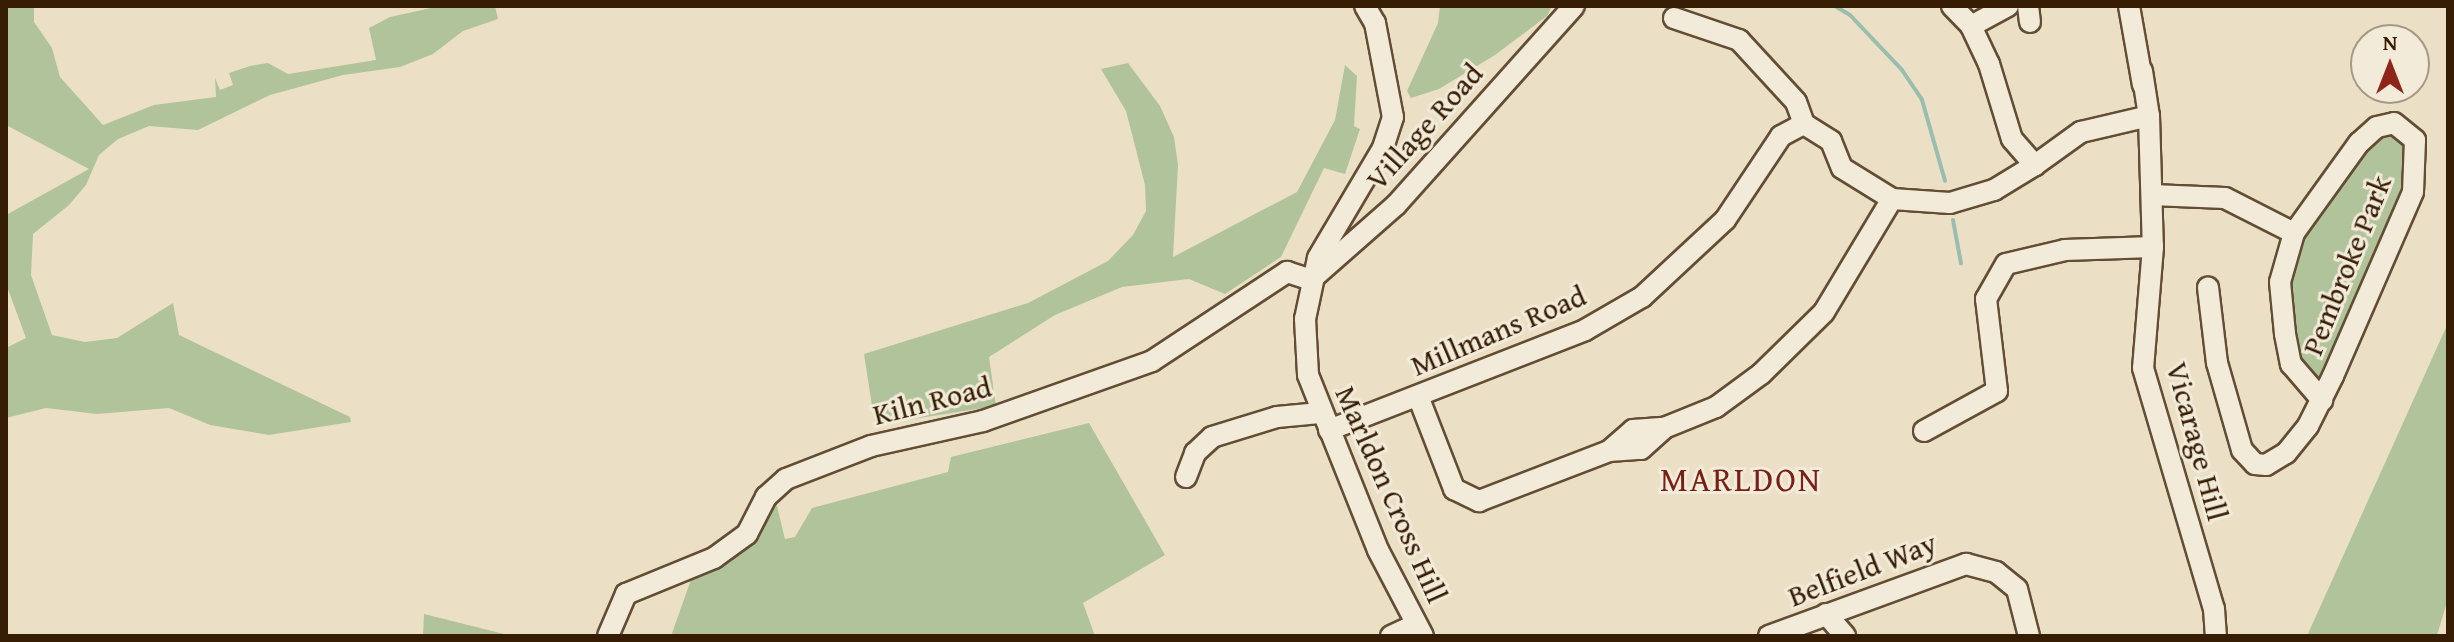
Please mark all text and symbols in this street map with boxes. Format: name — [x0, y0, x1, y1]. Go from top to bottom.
north arrow — [2350, 24, 2430, 104]
text: N — [2383, 26, 2397, 58]
street label: Village Road — [1358, 55, 1490, 197]
street label: Pembroke Park — [2294, 170, 2398, 360]
street label: Millmans Road — [1405, 277, 1591, 383]
street label: Vicarage Hill — [2160, 358, 2236, 524]
street label: Kiln Road — [869, 368, 995, 432]
street label: Marldon Cross Hill — [1328, 380, 1456, 608]
district label: MARLDON — [1660, 459, 1822, 499]
street label: Belfield Way — [1783, 524, 1941, 614]

